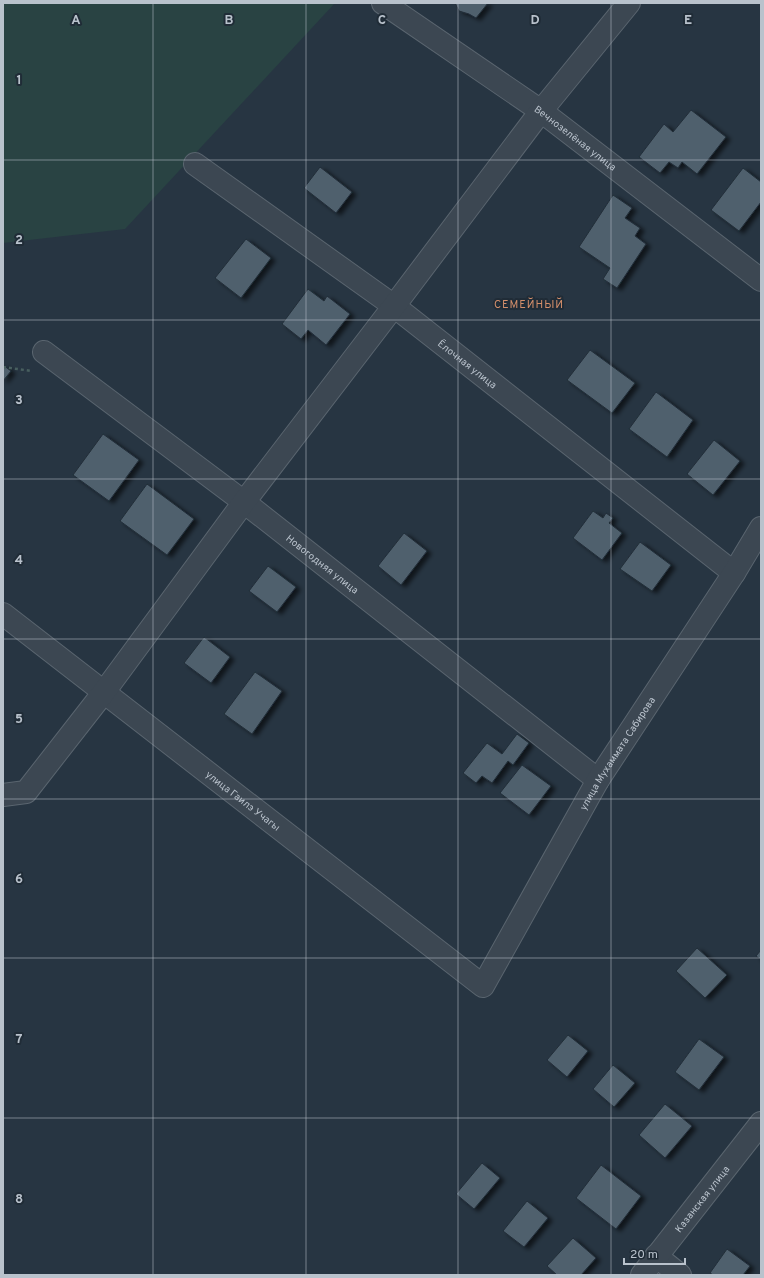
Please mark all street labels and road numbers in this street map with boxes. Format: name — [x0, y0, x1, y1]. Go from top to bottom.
street label: Вечнозелёная улица — [531, 103, 618, 174]
street label: Ёлочная улица — [434, 338, 499, 392]
street label: Новогодняя улица — [283, 532, 361, 597]
street label: улица Мухаммата Сабирова — [577, 695, 659, 813]
street label: улица Гаилэ Учагы — [202, 768, 282, 834]
street label: Казанская улица — [673, 1163, 733, 1236]

